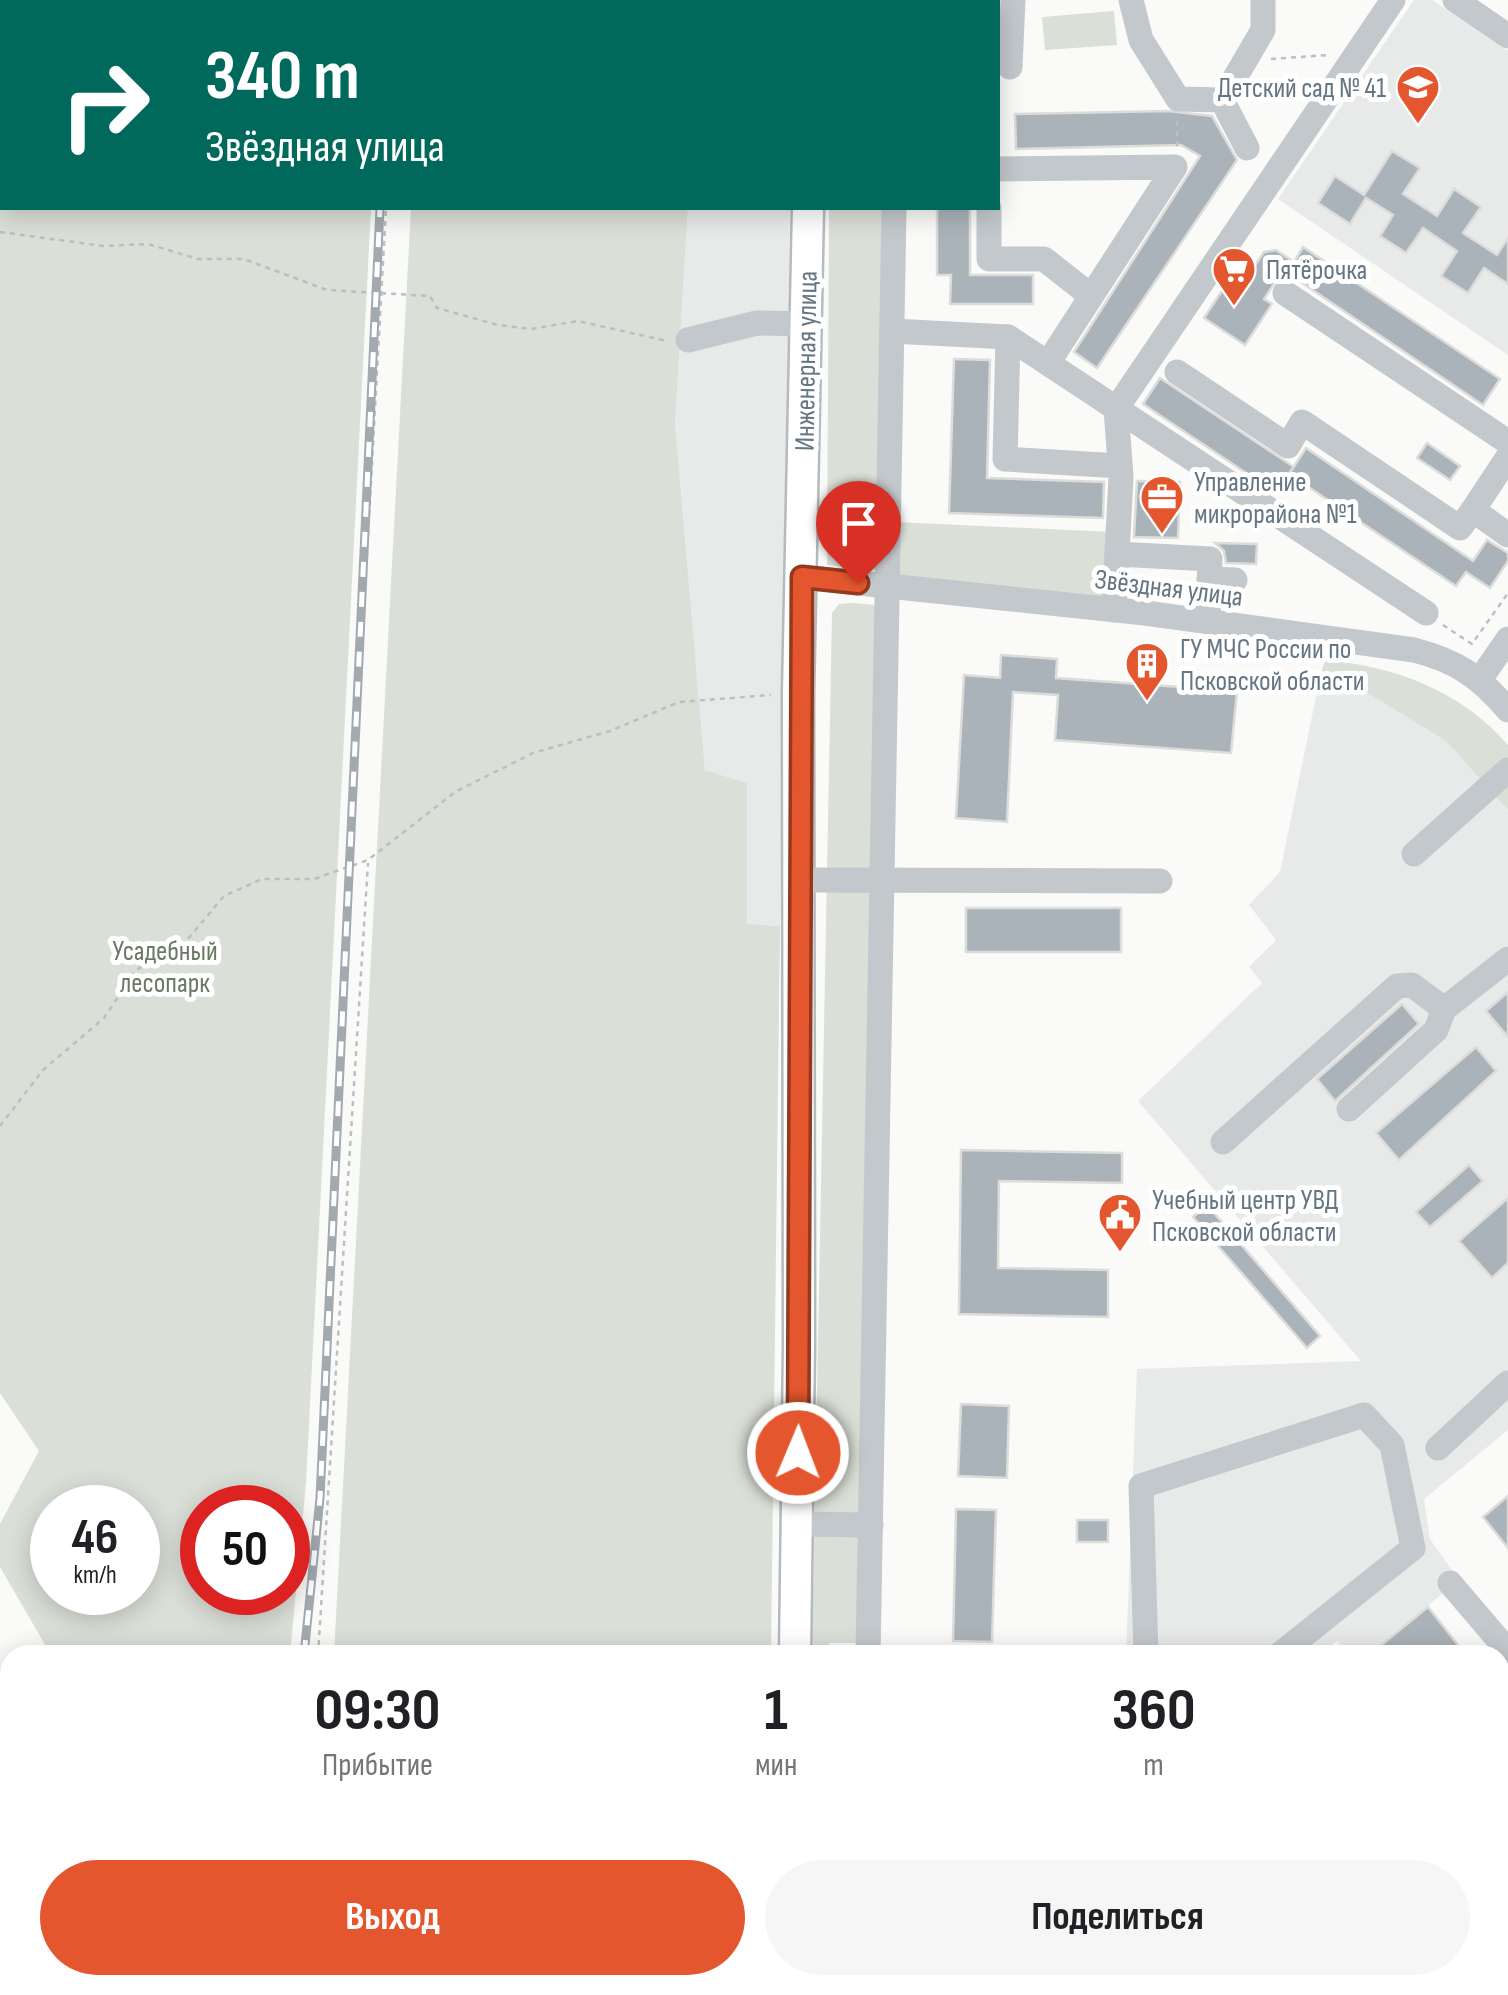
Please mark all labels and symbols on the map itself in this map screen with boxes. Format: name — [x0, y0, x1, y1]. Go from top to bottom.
school or university icon: Детский сад № 41 — [1395, 64, 1441, 125]
place label: Детский сад № 41 — [1218, 72, 1386, 105]
supermarket icon: Пятёрочка — [1211, 246, 1257, 307]
place label: Пятёрочка — [1266, 254, 1367, 287]
street label: Инженерная улица — [788, 271, 825, 451]
place label: Управление микрорайона №1 — [1194, 466, 1357, 531]
office icon: Управление микрорайона №1 — [1139, 474, 1185, 535]
pin — [816, 481, 901, 584]
street label: Звёздная улица — [1093, 563, 1245, 614]
place label: ГУ МЧС России по Псковской области — [1180, 633, 1364, 698]
building icon: ГУ МЧС России по Псковской области — [1124, 641, 1170, 702]
park label: Усадебный лесопарк — [112, 935, 218, 1000]
place label: Учебный центр УВД Псковской области — [1152, 1184, 1339, 1249]
public building icon: Учебный центр УВД Псковской области — [1097, 1192, 1143, 1253]
position arrow — [746, 1401, 850, 1505]
speed limit sign: 50 — [180, 1485, 310, 1615]

